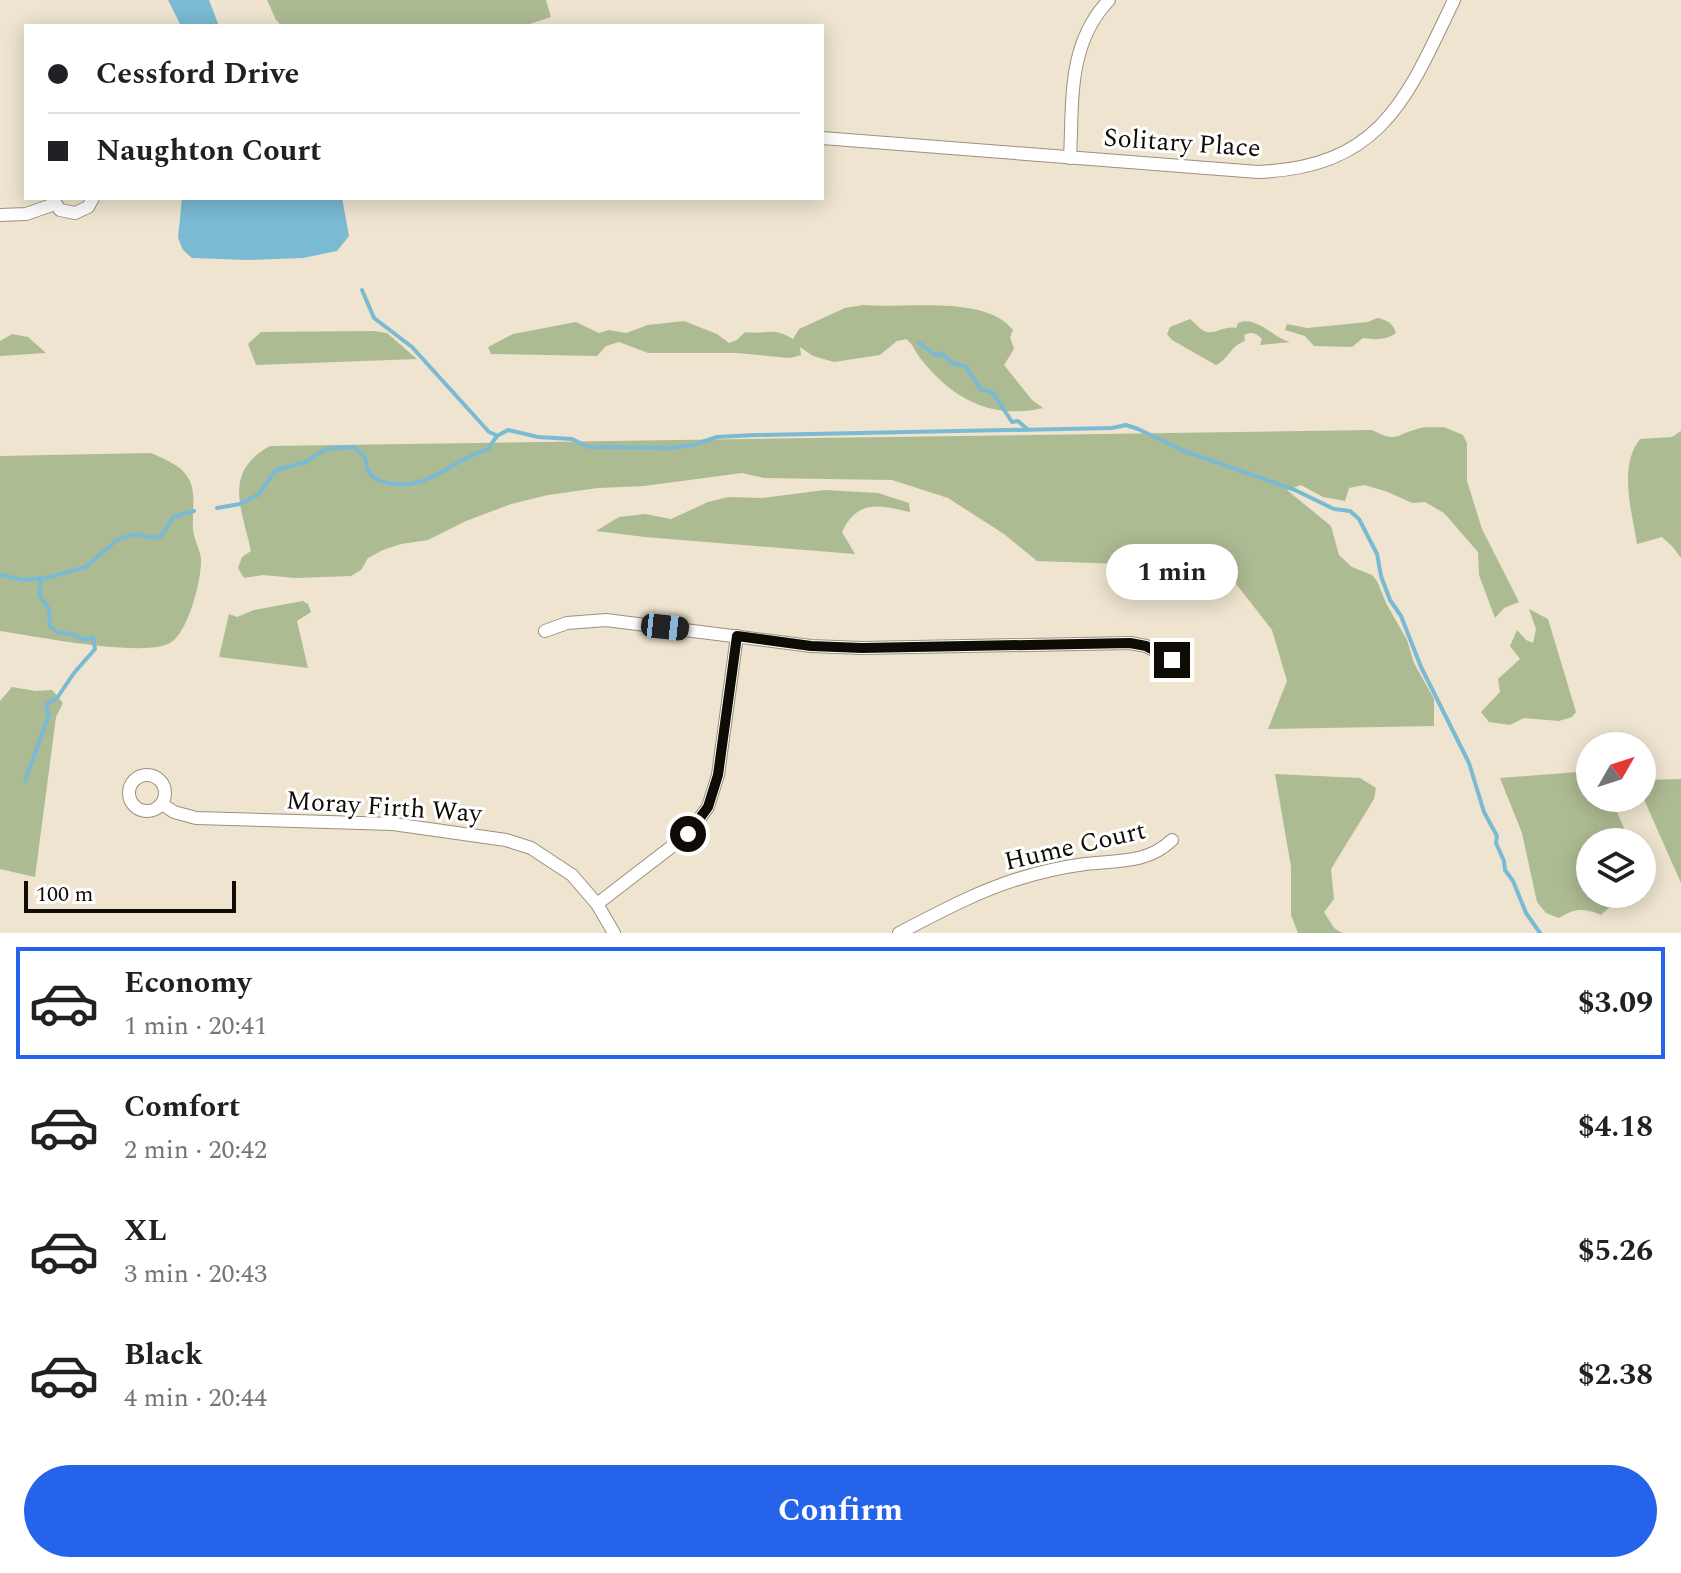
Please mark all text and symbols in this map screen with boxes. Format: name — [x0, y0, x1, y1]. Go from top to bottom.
text: Cessford Drive — [96, 51, 299, 97]
street label: Solitary Place — [1102, 118, 1262, 168]
text: Naughton Court — [96, 128, 322, 174]
callout: 1 min — [1106, 544, 1238, 600]
text: 1 min — [1137, 552, 1207, 592]
car — [640, 613, 690, 641]
route end — [1154, 642, 1190, 678]
north arrow — [1576, 732, 1656, 812]
map controls — [1576, 732, 1656, 908]
street label: Moray Firth Way — [285, 780, 485, 834]
street label: Hume Court — [1000, 810, 1150, 882]
route start — [670, 816, 706, 852]
button: layers — [1576, 828, 1656, 908]
scale bar — [24, 877, 236, 913]
text: 100 m — [36, 878, 93, 911]
text: Economy — [124, 960, 251, 1006]
icon: car — [28, 967, 100, 1039]
text: $3.09 — [1578, 980, 1653, 1026]
text: 1 min · 20:41 — [124, 1006, 267, 1046]
text: Comfort — [124, 1084, 240, 1130]
icon: car — [28, 1091, 100, 1163]
text: $4.18 — [1578, 1104, 1653, 1150]
text: 2 min · 20:42 — [124, 1130, 267, 1170]
text: XL — [124, 1208, 167, 1254]
icon: car — [28, 1215, 100, 1287]
text: $5.26 — [1578, 1228, 1653, 1274]
text: 3 min · 20:43 — [124, 1254, 267, 1294]
text: Black — [124, 1332, 203, 1378]
icon: car — [28, 1339, 100, 1411]
text: $2.38 — [1578, 1352, 1653, 1398]
text: 4 min · 20:44 — [124, 1378, 267, 1418]
button: Confirm — [24, 1465, 1657, 1557]

